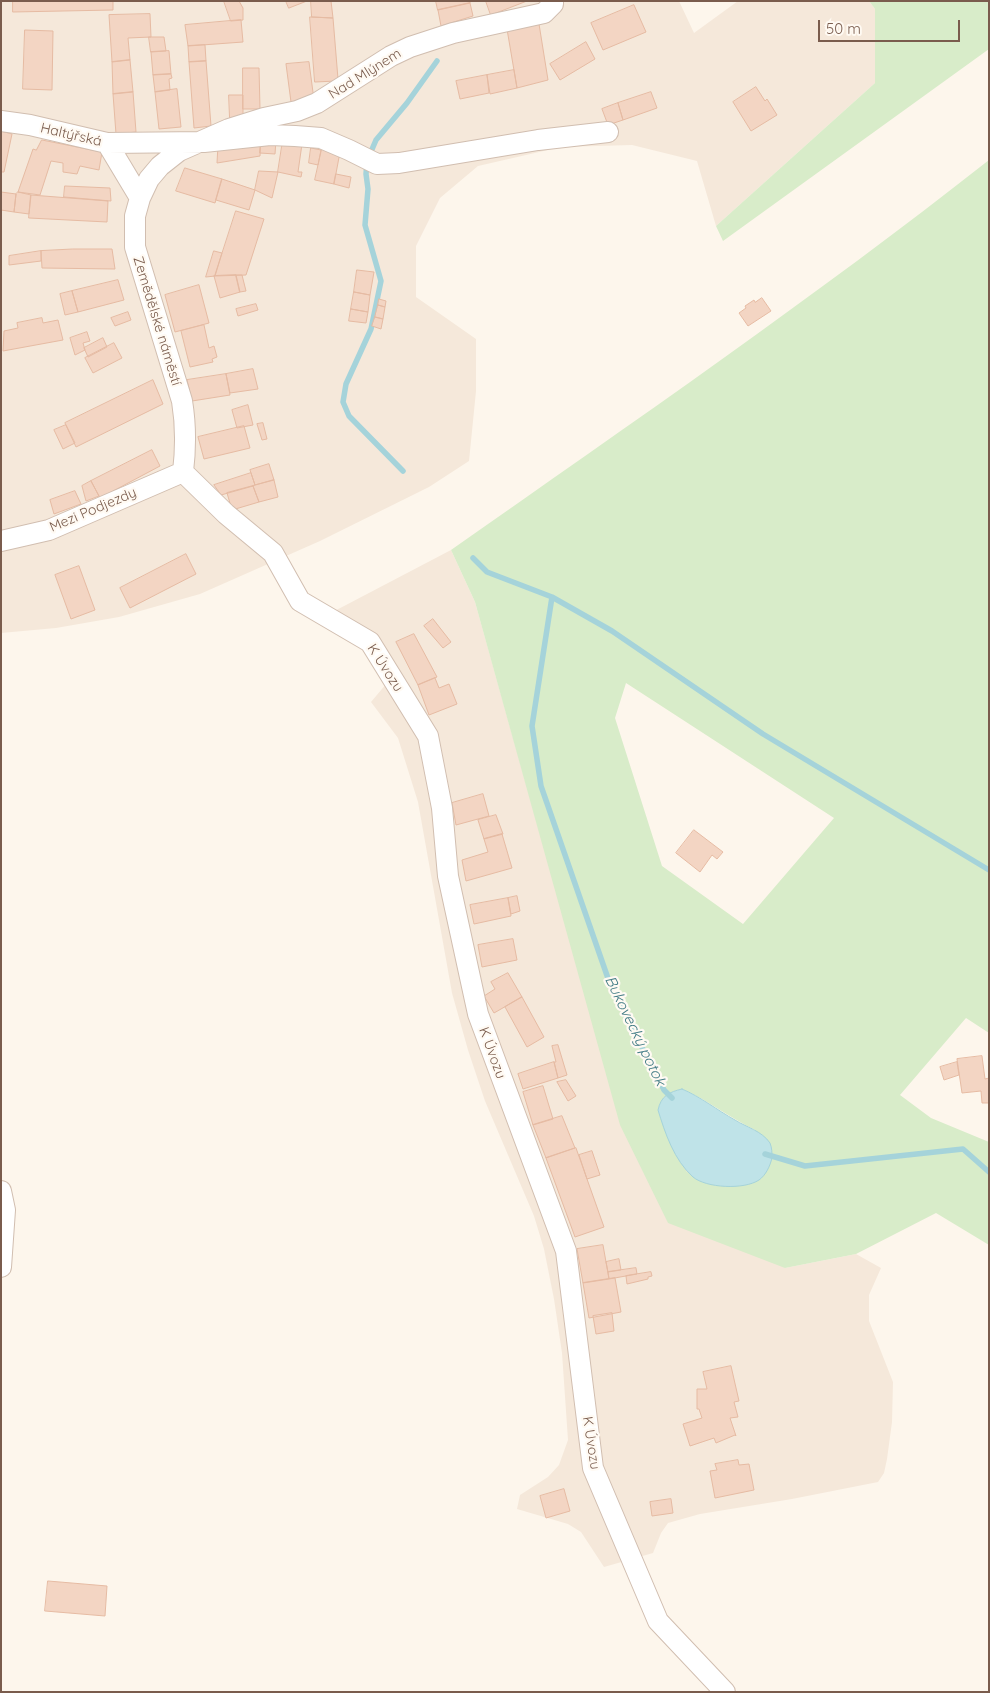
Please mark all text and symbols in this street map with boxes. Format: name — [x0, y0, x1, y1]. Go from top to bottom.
scale bar — [820, 10, 962, 42]
text: 50 m — [826, 19, 861, 38]
street label: Nad Mlýnem — [326, 45, 404, 103]
street label: Haltýřská — [39, 120, 103, 150]
street label: Zemědělské náměstí — [129, 254, 185, 388]
street label: Mezi Podjezdy — [47, 484, 139, 536]
street label: K Úvozu — [363, 641, 407, 695]
water label: Bukovecký potok — [601, 973, 669, 1089]
street label: K Úvozu — [475, 1025, 509, 1081]
street label: K Úvozu — [579, 1415, 603, 1471]

